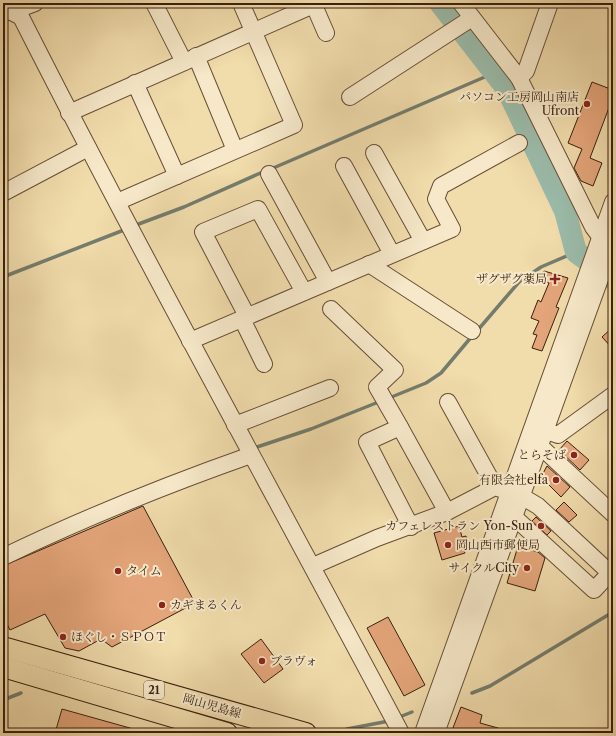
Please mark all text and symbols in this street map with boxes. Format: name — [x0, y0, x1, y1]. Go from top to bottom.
place label: パソコン工房岡山南店 Ufront — [459, 89, 580, 118]
marker: パソコン工房岡山南店 Ufront — [582, 99, 592, 109]
place label: ザグザグ薬局 — [476, 271, 547, 286]
marker: ザグザグ薬局 — [550, 274, 560, 284]
place label: とらそば — [518, 447, 567, 462]
marker: とらそば — [569, 450, 579, 460]
place label: 有限会社elfa — [479, 472, 549, 487]
marker: 有限会社elfa — [551, 475, 561, 485]
place label: カフェレストラン Yon-Sun — [385, 518, 533, 533]
marker: カフェレストラン Yon-Sun — [536, 521, 546, 531]
place label: 岡山西市郵便局 — [456, 537, 540, 552]
marker: 岡山西市郵便局 — [443, 540, 453, 550]
place label: サイクルCity — [449, 560, 519, 575]
place label: タイム — [126, 563, 162, 578]
marker: サイクルCity — [522, 563, 532, 573]
marker: タイム — [113, 566, 123, 576]
place label: カギまるくん — [170, 597, 242, 612]
marker: カギまるくん — [157, 600, 167, 610]
place label: ほぐし・ＳＰＯＴ — [71, 629, 167, 644]
marker: ほぐし・ＳＰＯＴ — [58, 632, 68, 642]
place label: ブラヴォ — [270, 653, 318, 668]
marker: ブラヴォ — [257, 656, 267, 666]
road number: 21 — [144, 681, 164, 699]
street label: 岡山児島線 — [181, 690, 243, 721]

